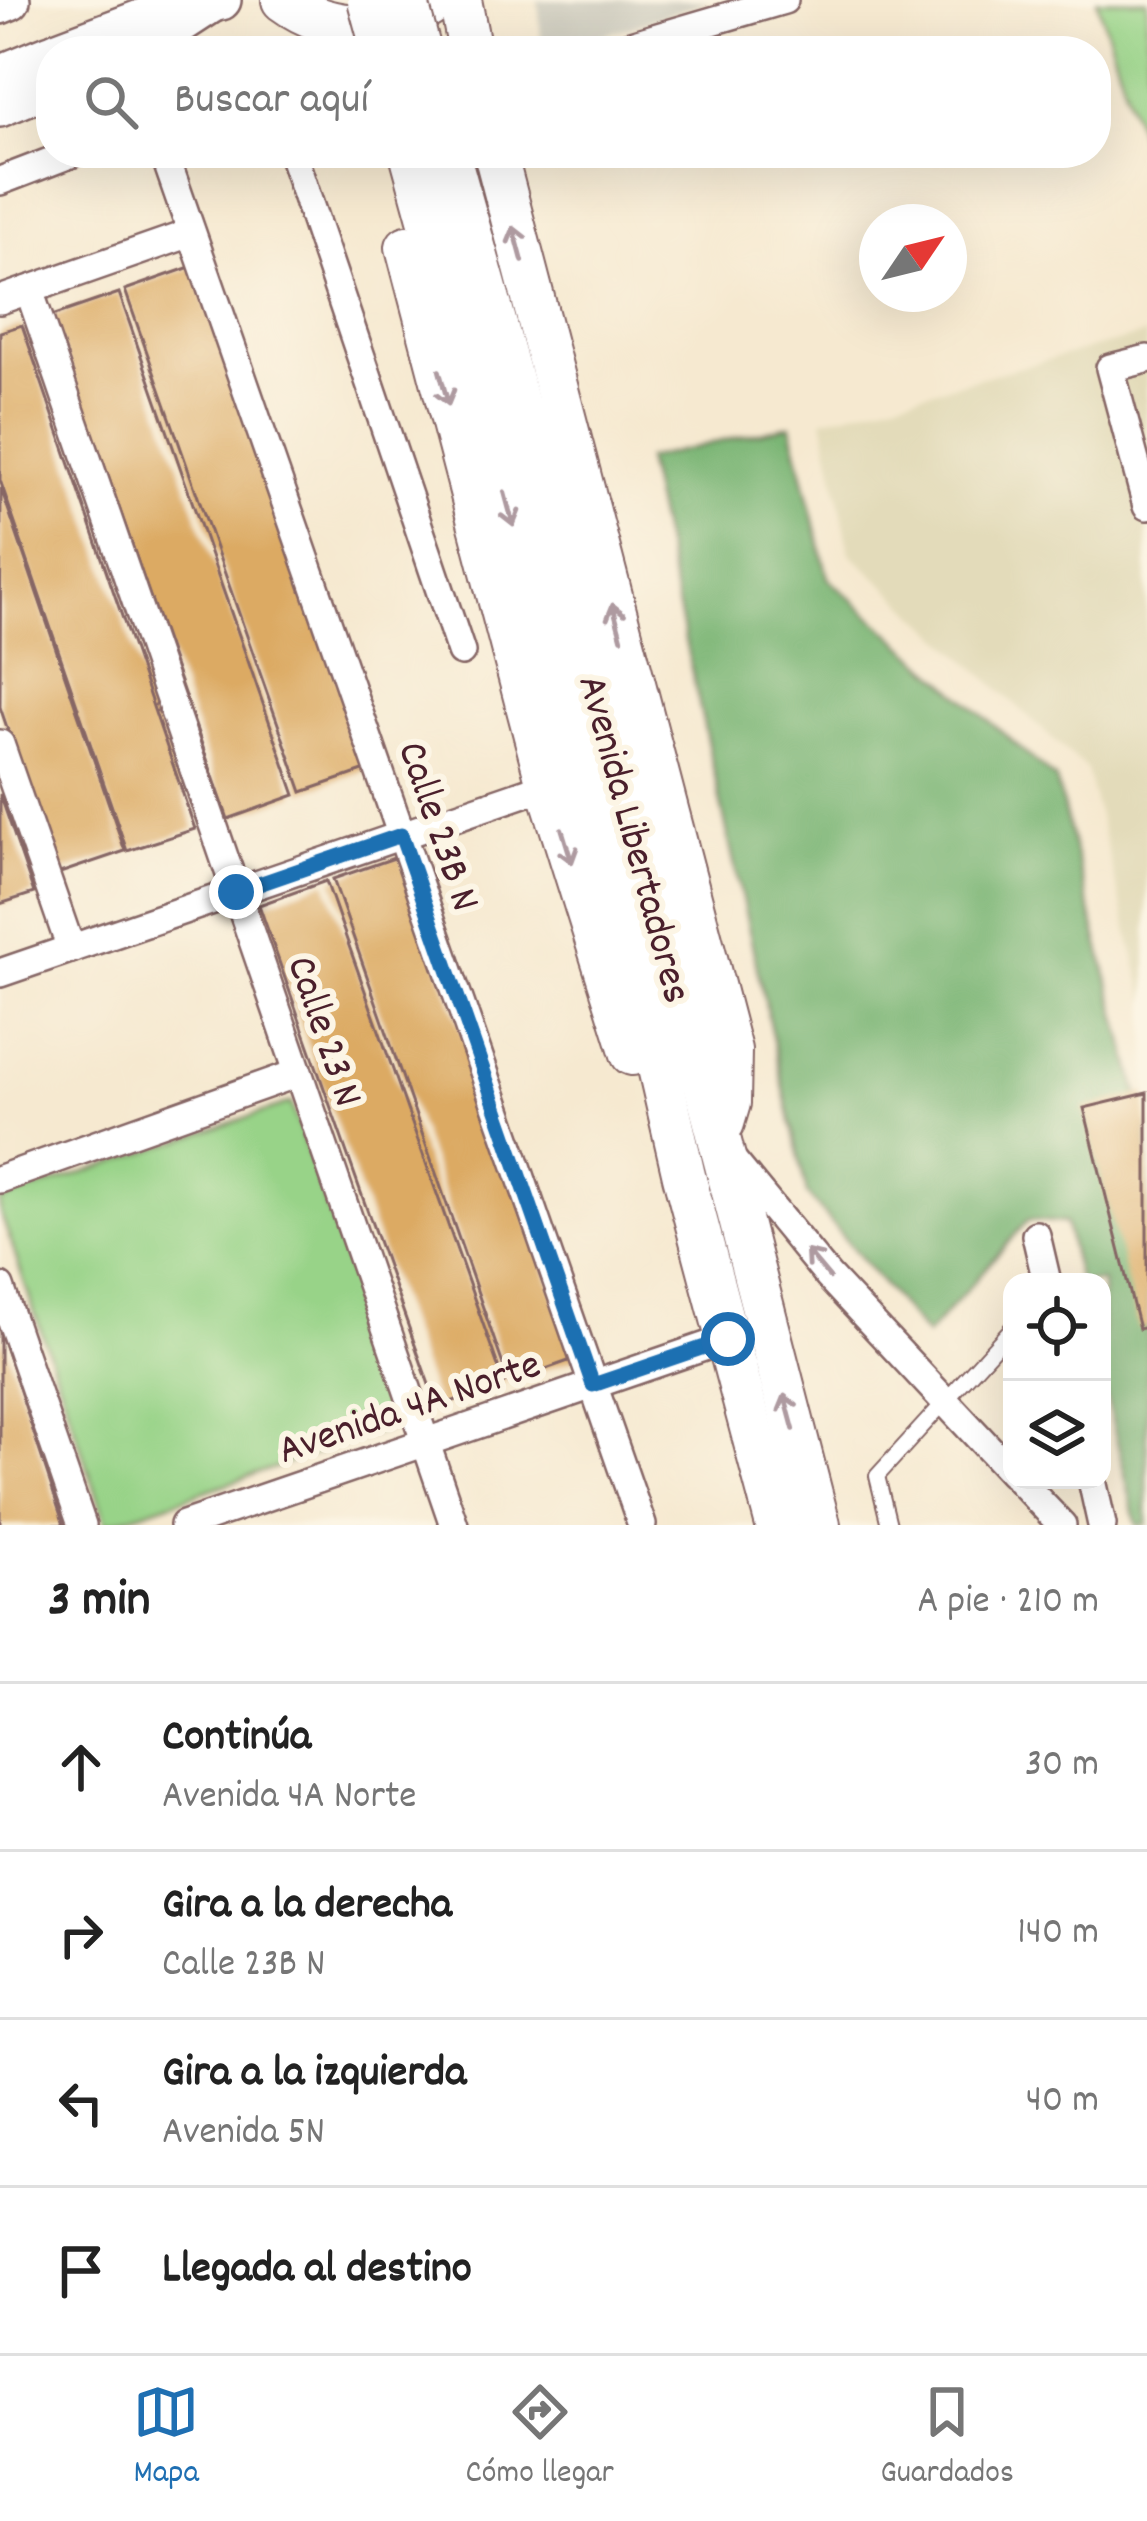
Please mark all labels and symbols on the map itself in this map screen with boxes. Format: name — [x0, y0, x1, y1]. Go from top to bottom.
north arrow — [859, 204, 967, 312]
one-way arrow — [506, 225, 528, 263]
one-way arrow — [435, 368, 457, 406]
one-way arrow — [499, 489, 521, 527]
one-way arrow — [605, 603, 627, 641]
street label: Avenida Libertadores — [559, 669, 704, 1011]
street label: Calle 23B N — [378, 734, 492, 920]
one-way arrow — [557, 826, 579, 864]
route end — [209, 865, 263, 919]
street label: Calle 23 N — [268, 949, 375, 1116]
one-way arrow — [805, 1249, 833, 1280]
route start — [701, 1312, 755, 1366]
street label: Avenida 4A Norte — [271, 1338, 550, 1484]
one-way arrow — [776, 1394, 798, 1432]

